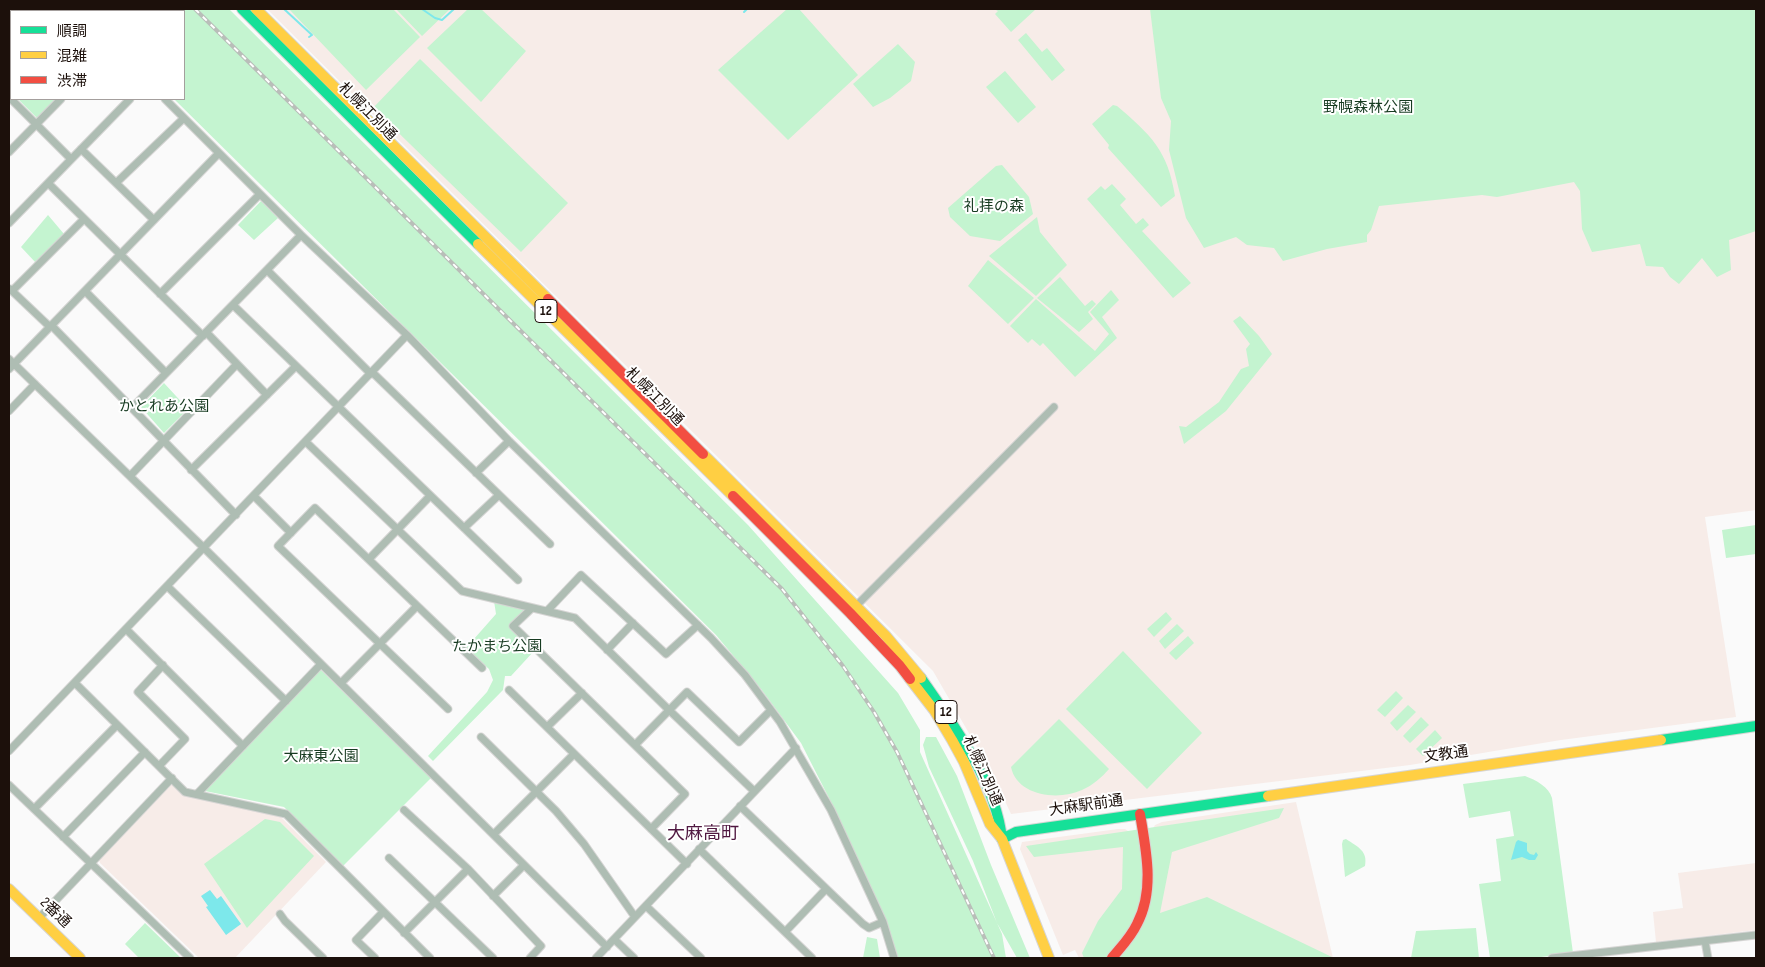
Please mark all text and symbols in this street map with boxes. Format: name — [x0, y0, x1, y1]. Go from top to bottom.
legend — [10, 10, 185, 100]
text: 順調 — [57, 22, 87, 41]
text: 混雑 — [57, 47, 87, 66]
text: 渋滞 — [57, 72, 87, 91]
street label: 札幌江別通 — [334, 79, 400, 145]
park label: 野幌森林公園 — [1323, 99, 1413, 117]
park label: 礼拝の森 — [964, 198, 1024, 216]
road number: 12 — [535, 300, 557, 322]
street label: 札幌江別通 — [621, 364, 687, 430]
park label: かとれあ公園 — [119, 398, 209, 416]
park label: たかまち公園 — [452, 638, 542, 656]
road number: 12 — [935, 700, 957, 724]
street label: 札幌江別通 — [959, 733, 1005, 809]
street label: 文教通 — [1422, 743, 1470, 767]
park label: 大麻東公園 — [284, 748, 358, 766]
street label: 大麻駅前通 — [1048, 792, 1124, 820]
district label: 大麻高町 — [667, 823, 739, 845]
street label: 2番通 — [36, 894, 74, 932]

